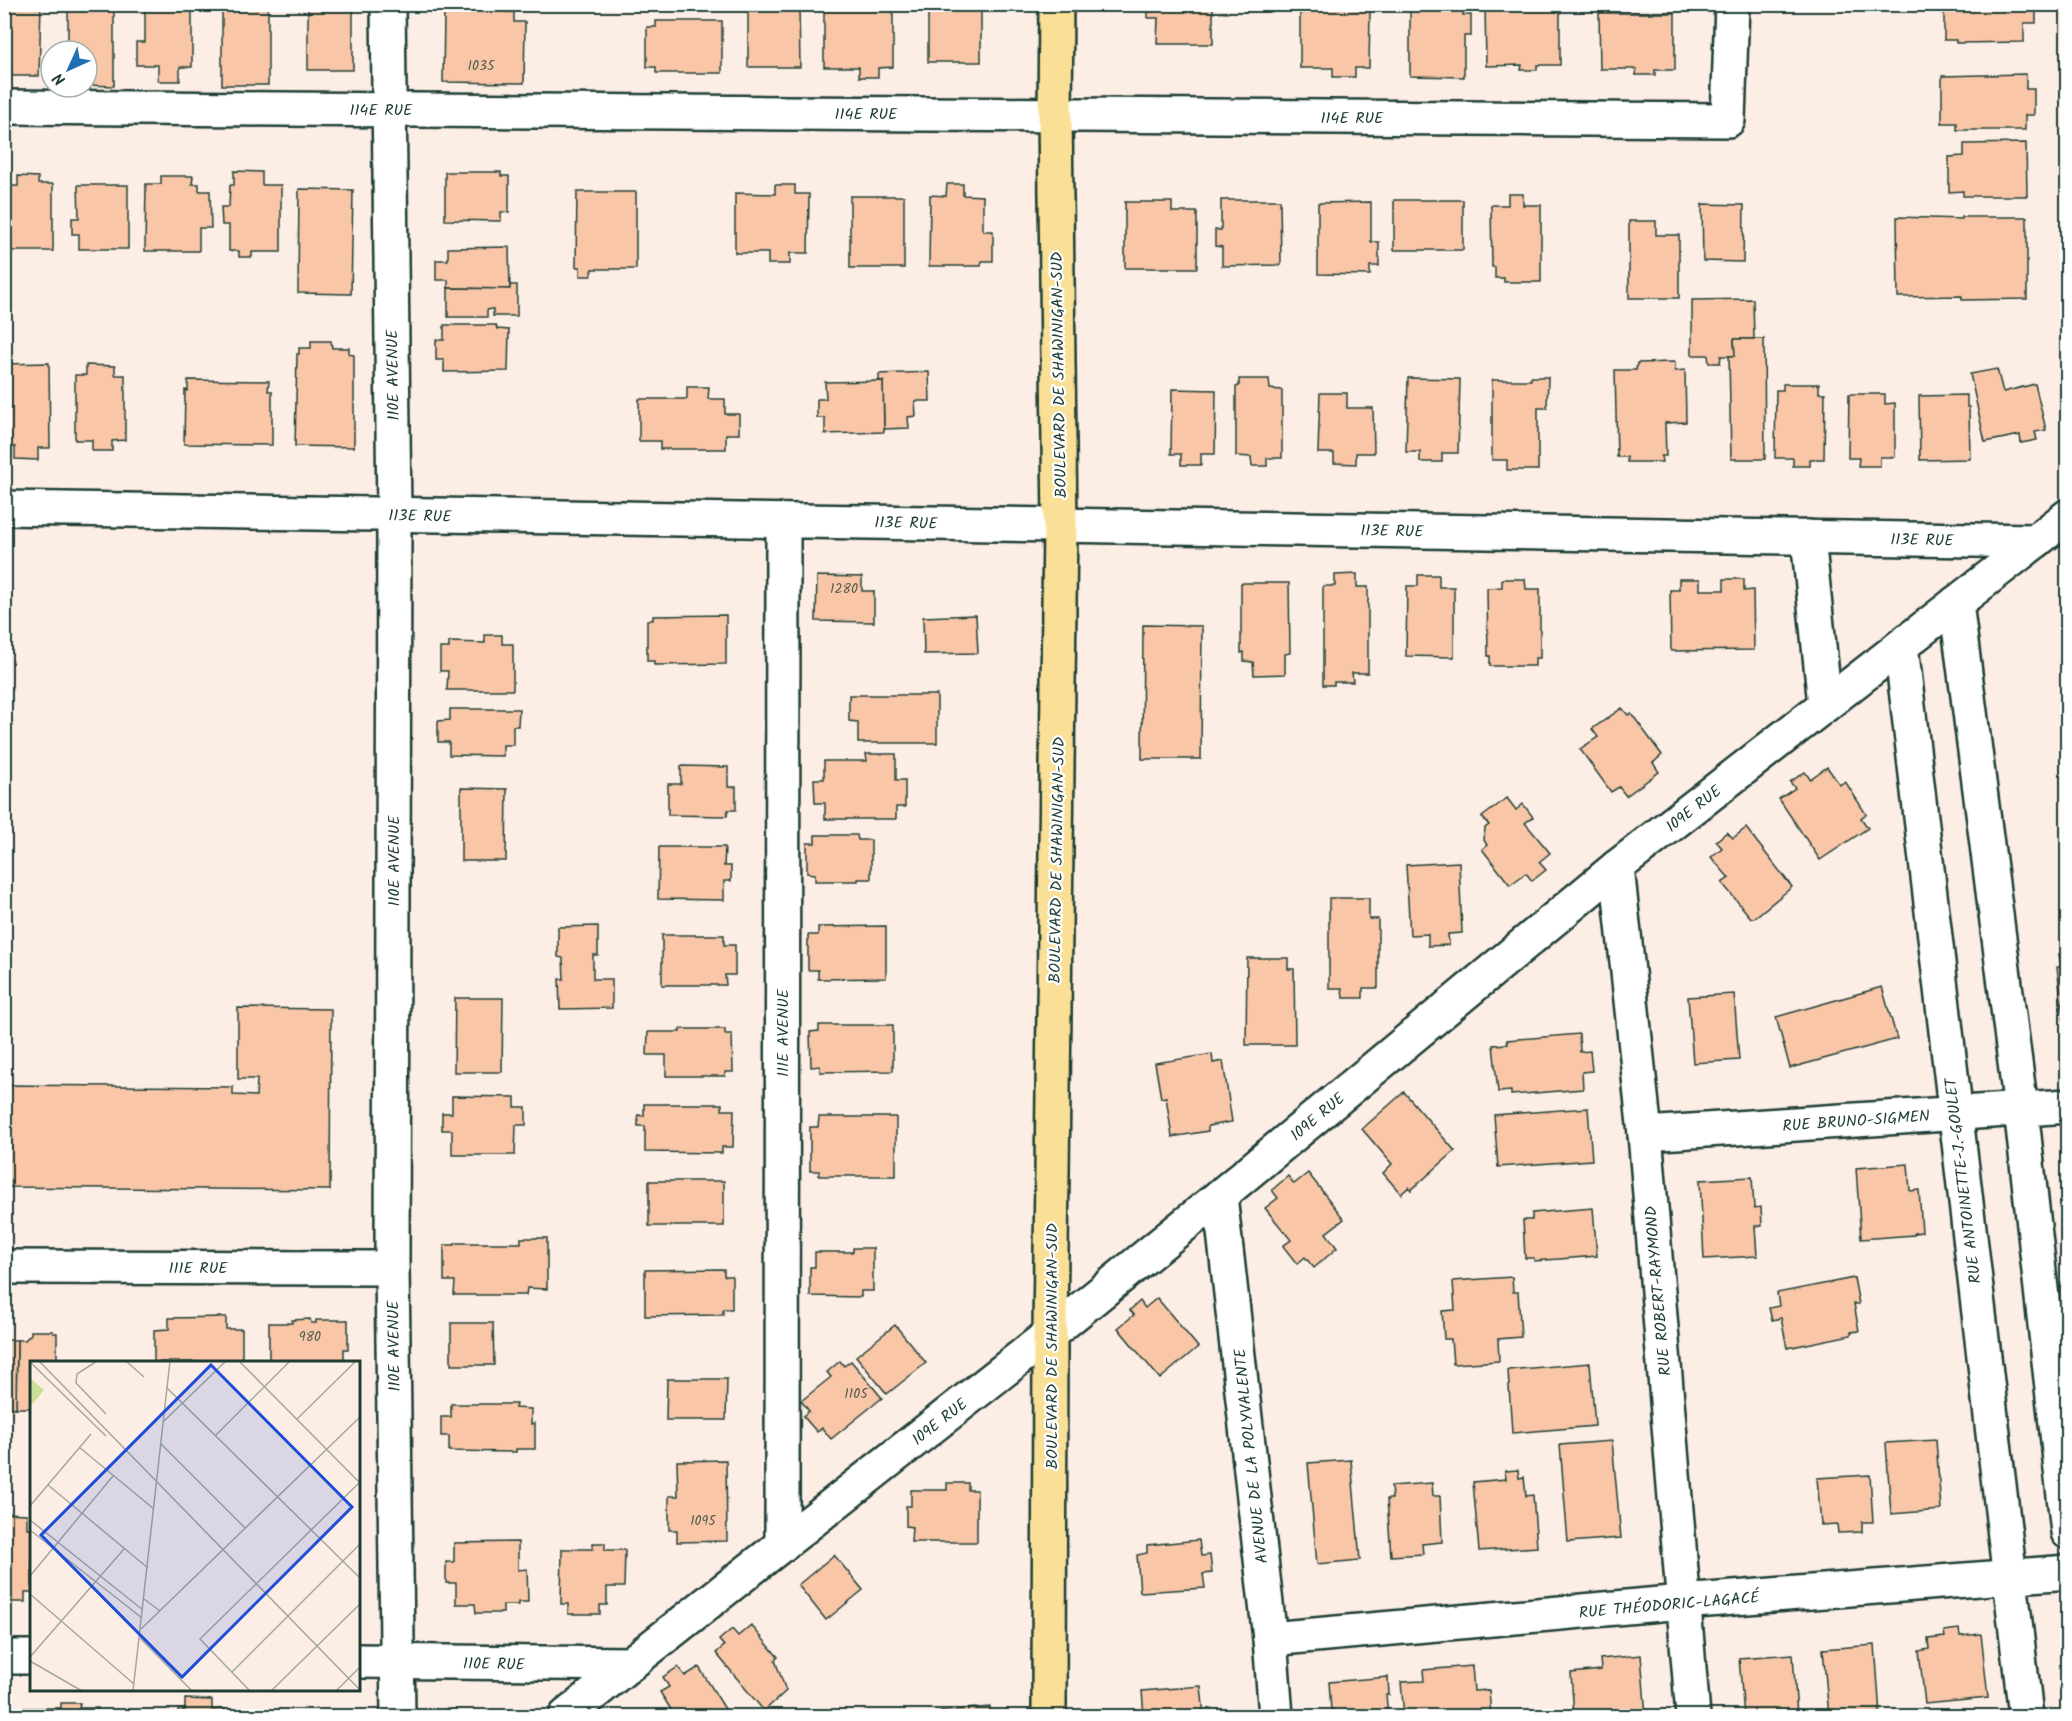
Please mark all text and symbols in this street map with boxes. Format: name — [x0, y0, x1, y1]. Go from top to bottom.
north arrow — [39, 39, 99, 99]
house number: 1035 — [468, 55, 496, 77]
text: N — [47, 66, 72, 91]
street label: 114E RUE — [350, 98, 413, 123]
street label: 114E RUE — [835, 102, 898, 127]
street label: 114E RUE — [1321, 106, 1384, 131]
street label: BOULEVARD DE SHAWINIGAN-SUD — [1045, 252, 1074, 498]
street label: 110E AVENUE — [380, 329, 407, 421]
street label: 113E RUE — [388, 503, 452, 530]
street label: 113E RUE — [874, 510, 938, 537]
street label: 113E RUE — [1360, 518, 1424, 545]
street label: 113E RUE — [1890, 527, 1954, 554]
house number: 1280 — [830, 578, 858, 600]
street label: BOULEVARD DE SHAWINIGAN-SUD — [1043, 737, 1072, 983]
street label: 109E RUE — [1661, 779, 1728, 839]
street label: 110E AVENUE — [382, 815, 407, 907]
street label: 111E AVENUE — [771, 988, 796, 1077]
street label: RUE ANTOINETTE-J.-GOULET — [1938, 1075, 1989, 1285]
street label: 109E RUE — [1285, 1086, 1351, 1148]
street label: RUE BRUNO-SIGMEN — [1781, 1104, 1931, 1139]
street label: RUE ROBERT-RAYMOND — [1639, 1205, 1678, 1377]
street label: BOULEVARD DE SHAWINIGAN-SUD — [1040, 1223, 1065, 1469]
street label: 111E RUE — [168, 1256, 228, 1281]
street label: 110E AVENUE — [381, 1300, 408, 1392]
house number: 980 — [299, 1326, 321, 1348]
street label: AVENUE DE LA POLYVALENTE — [1228, 1346, 1275, 1565]
inset map — [30, 1361, 360, 1691]
house number: 1105 — [844, 1383, 869, 1405]
street label: 109E RUE — [907, 1392, 974, 1452]
house number: 1095 — [690, 1510, 717, 1532]
street label: RUE THÉODORIC-LAGACÉ — [1578, 1585, 1761, 1626]
street label: 110E RUE — [463, 1651, 526, 1678]

